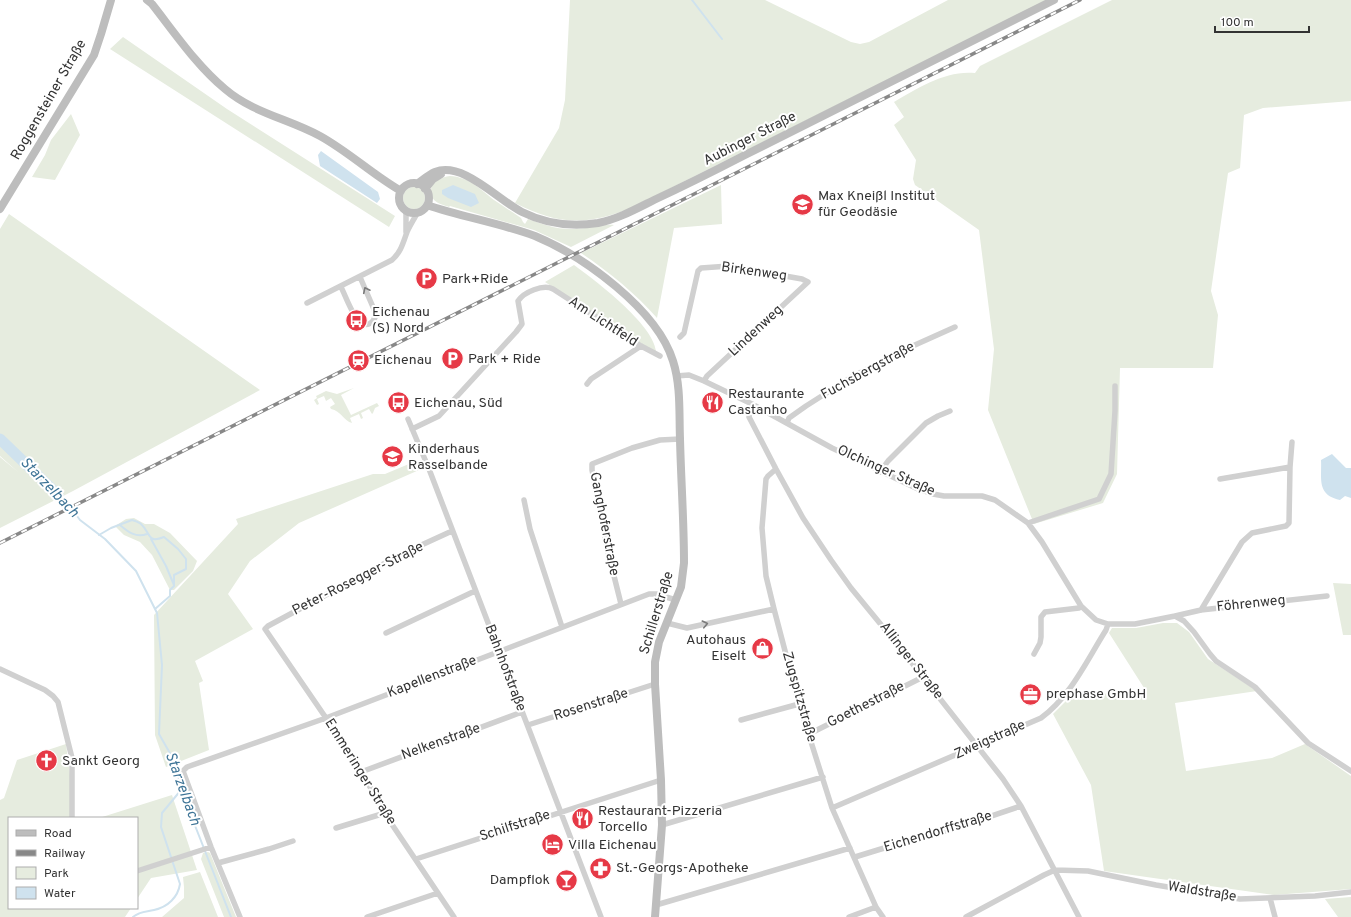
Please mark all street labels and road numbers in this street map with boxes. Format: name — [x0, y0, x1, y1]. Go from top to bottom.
street label: Roggensteiner Straße — [8, 37, 90, 163]
street label: Aubinger Straße — [701, 108, 799, 170]
street label: Birkenweg — [720, 259, 788, 285]
street label: Am Lichtfeld — [565, 293, 641, 351]
street label: Lindenweg — [725, 301, 787, 361]
street label: Fuchsbergstraße — [818, 338, 918, 404]
street label: Olchinger Straße — [834, 442, 938, 500]
street label: Ganghoferstraße — [586, 471, 622, 577]
street label: Peter-Rosegger-Straße — [289, 538, 427, 620]
street label: Schillerstraße — [636, 569, 678, 657]
street label: Föhrenweg — [1216, 592, 1286, 616]
street label: Allinger Straße — [876, 619, 946, 703]
street label: Bahnhofstraße — [481, 622, 529, 714]
street label: Zugspitzstraße — [778, 650, 820, 744]
street label: Kapellenstraße — [385, 652, 479, 702]
street label: Goethestraße — [824, 678, 908, 732]
street label: Rosenstraße — [551, 685, 631, 725]
street label: Emmeringer Straße — [320, 716, 400, 828]
street label: Zweigstraße — [952, 717, 1028, 763]
street label: Nelkenstraße — [399, 720, 483, 764]
street label: Schilfstraße — [477, 807, 553, 845]
street label: Eichendorffstraße — [882, 807, 994, 857]
street label: Waldstraße — [1166, 878, 1238, 906]

